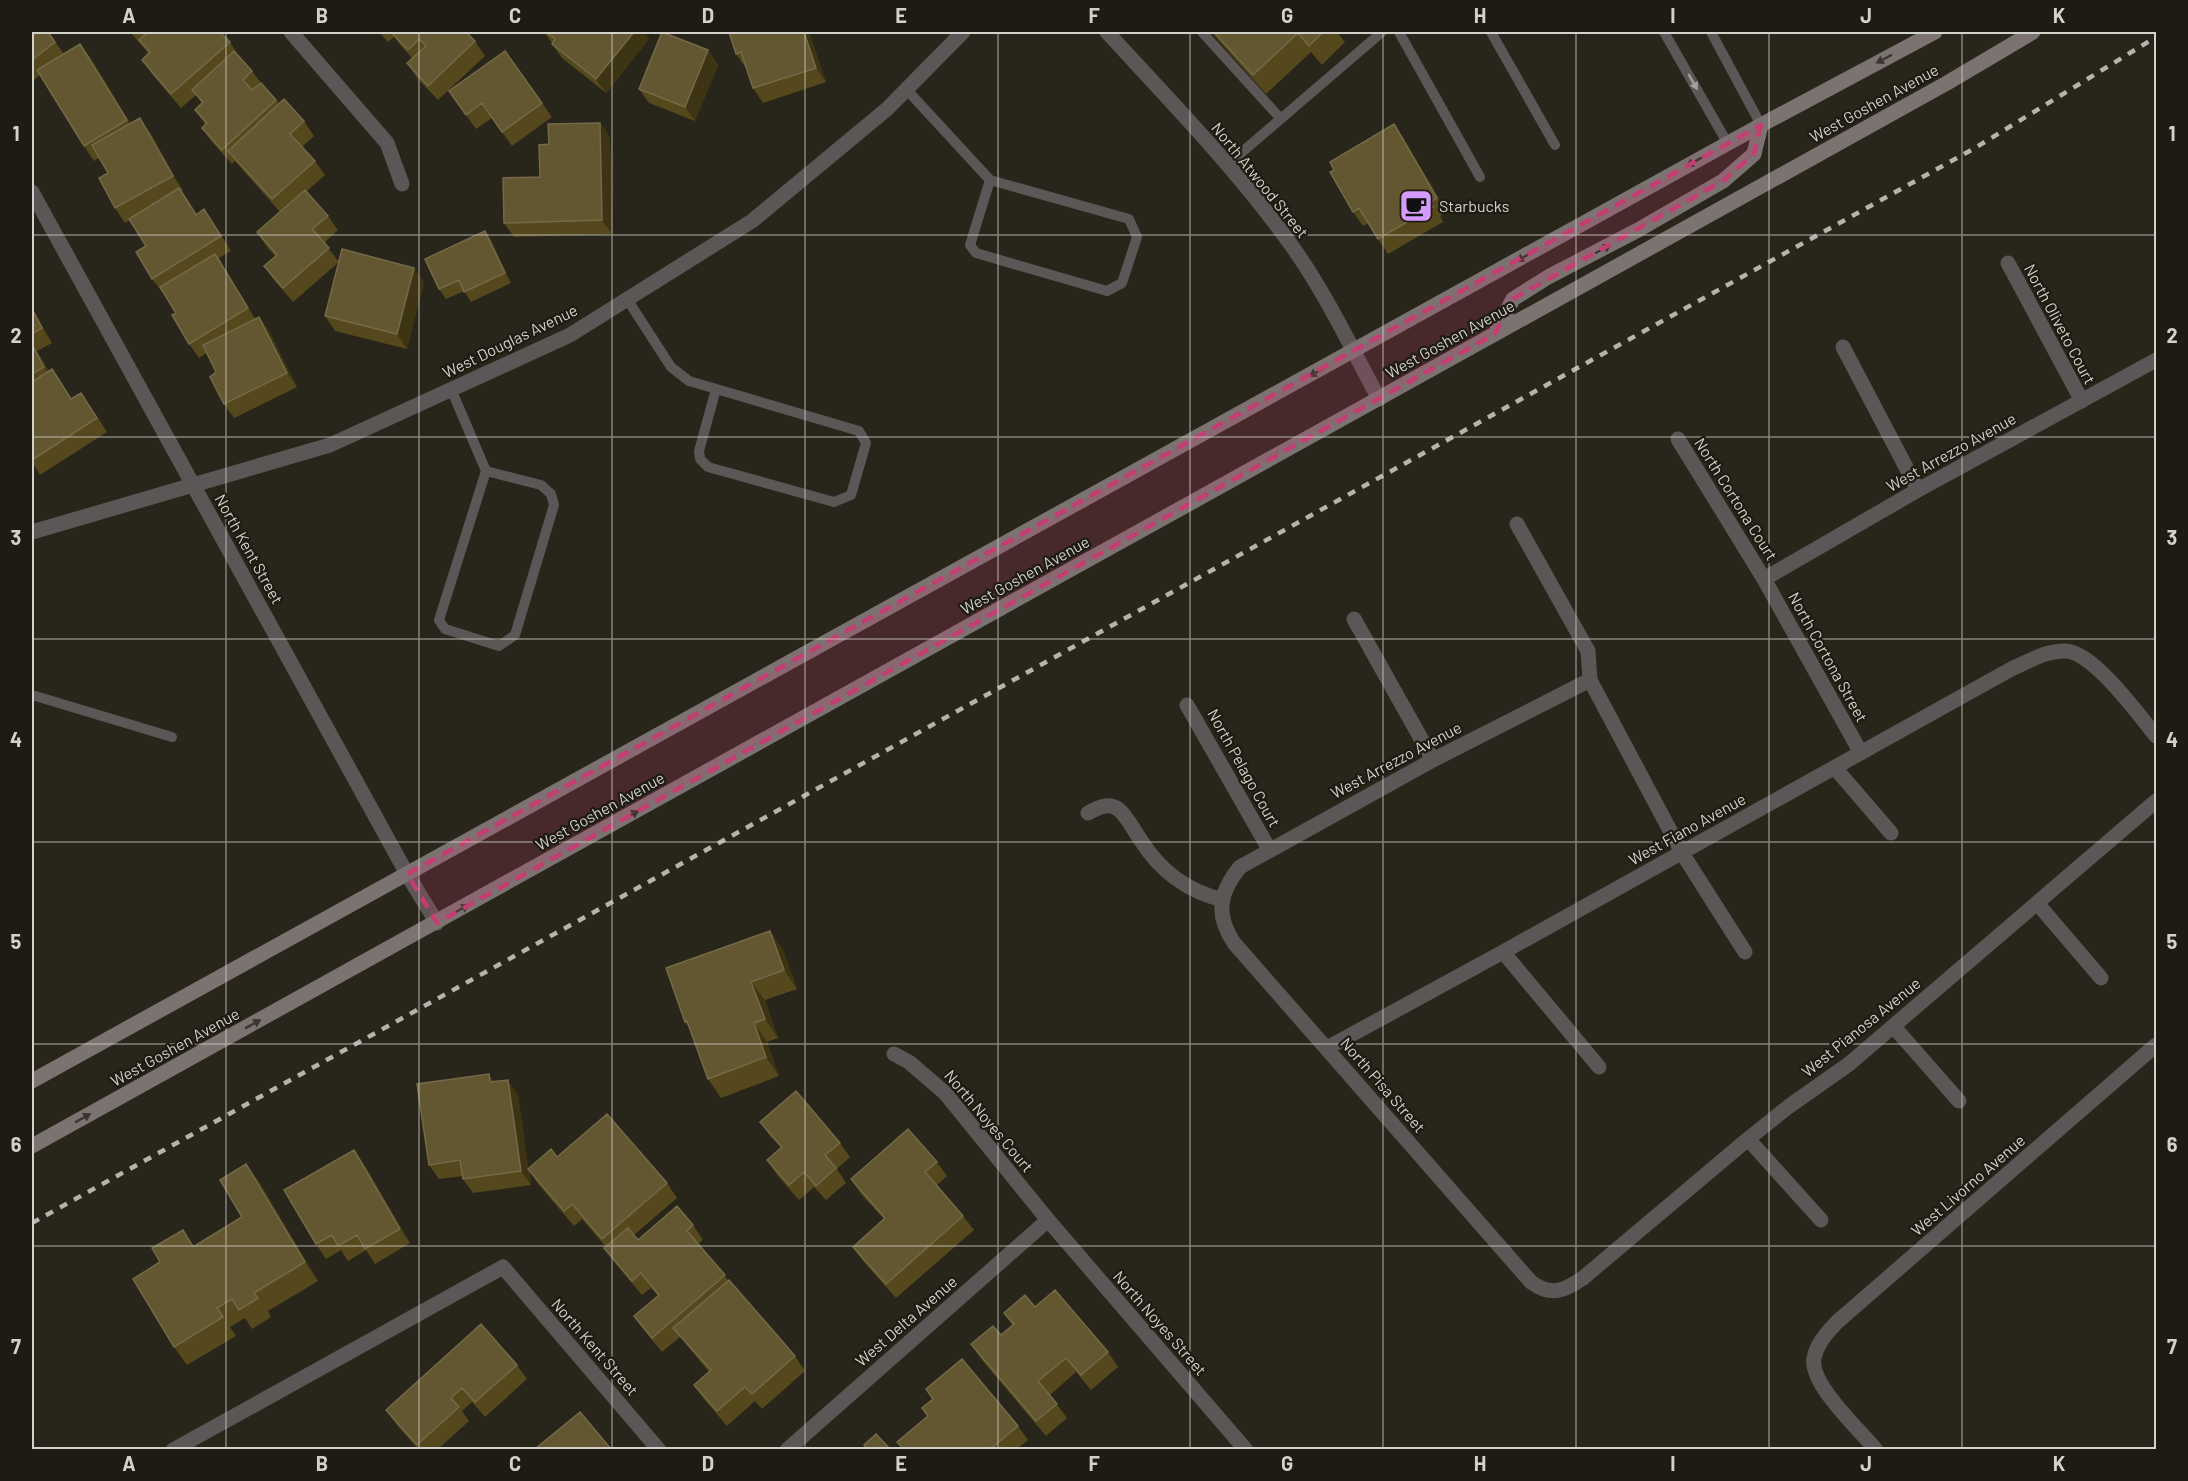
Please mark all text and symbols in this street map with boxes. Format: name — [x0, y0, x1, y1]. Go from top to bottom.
text: A — [122, 3, 136, 27]
text: B — [316, 3, 328, 27]
text: C — [509, 3, 521, 27]
text: D — [702, 3, 714, 27]
text: E — [895, 3, 907, 27]
text: F — [1088, 3, 1100, 27]
text: G — [1281, 3, 1293, 27]
text: H — [1474, 3, 1486, 27]
text: I — [1670, 3, 1676, 27]
text: J — [1860, 3, 1872, 27]
text: K — [2053, 3, 2066, 27]
one-way arrow — [1875, 54, 1892, 64]
street label: West Goshen Avenue — [1806, 59, 1941, 146]
one-way arrow — [1687, 74, 1698, 90]
street label: North Atwood Street — [1208, 118, 1313, 241]
text: 1 — [12, 121, 20, 145]
text: 1 — [2168, 121, 2176, 145]
one-way arrow — [1686, 157, 1702, 168]
cafe icon: Starbucks — [1398, 188, 1434, 224]
place label: Starbucks — [1439, 196, 1509, 215]
one-way arrow — [1594, 244, 1612, 254]
one-way arrow — [1515, 252, 1532, 262]
street label: North Oliveto Court — [2021, 261, 2100, 387]
street label: West Goshen Avenue — [1382, 295, 1517, 382]
street label: West Douglas Avenue — [439, 300, 580, 381]
text: 2 — [10, 323, 22, 347]
text: 2 — [2166, 323, 2178, 347]
one-way arrow — [1308, 367, 1325, 377]
street label: West Arrezzo Avenue — [1883, 408, 2019, 495]
street label: North Cortona Court — [1691, 434, 1782, 564]
street label: North Kent Street — [211, 491, 287, 607]
text: 3 — [11, 525, 21, 549]
text: 3 — [2167, 525, 2177, 549]
street label: West Goshen Avenue — [957, 531, 1092, 618]
street label: North Cortona Street — [1785, 588, 1872, 725]
street label: North Pelago Court — [1204, 705, 1285, 830]
street label: West Arrezzo Avenue — [1327, 717, 1464, 802]
text: 4 — [10, 727, 22, 751]
text: 4 — [2166, 727, 2178, 751]
street label: West Goshen Avenue — [532, 767, 667, 854]
street label: West Fiano Avenue — [1625, 789, 1749, 869]
one-way arrow — [623, 810, 640, 820]
one-way arrow — [453, 904, 470, 914]
text: 5 — [11, 929, 22, 953]
text: 5 — [2167, 929, 2178, 953]
street label: West Pianosa Avenue — [1797, 973, 1924, 1080]
street label: West Goshen Avenue — [107, 1003, 242, 1090]
one-way arrow — [245, 1019, 262, 1029]
street label: North Pisa Street — [1337, 1033, 1430, 1136]
street label: North Noyes Court — [941, 1066, 1038, 1176]
one-way arrow — [75, 1113, 92, 1123]
street label: West Livorno Avenue — [1907, 1130, 2029, 1239]
text: 6 — [11, 1132, 22, 1156]
text: 6 — [2167, 1132, 2178, 1156]
street label: North Noyes Street — [1110, 1266, 1211, 1379]
street label: West Delta Avenue — [851, 1271, 960, 1370]
street label: North Kent Street — [548, 1294, 643, 1399]
text: 7 — [11, 1334, 21, 1358]
text: 7 — [2167, 1334, 2177, 1358]
text: A — [122, 1451, 136, 1475]
text: B — [316, 1451, 328, 1475]
text: C — [509, 1451, 521, 1475]
text: D — [702, 1451, 714, 1475]
text: E — [895, 1451, 907, 1475]
text: F — [1088, 1451, 1100, 1475]
text: G — [1281, 1451, 1293, 1475]
text: H — [1474, 1451, 1486, 1475]
text: I — [1670, 1451, 1676, 1475]
text: J — [1860, 1451, 1872, 1475]
text: K — [2053, 1451, 2066, 1475]

